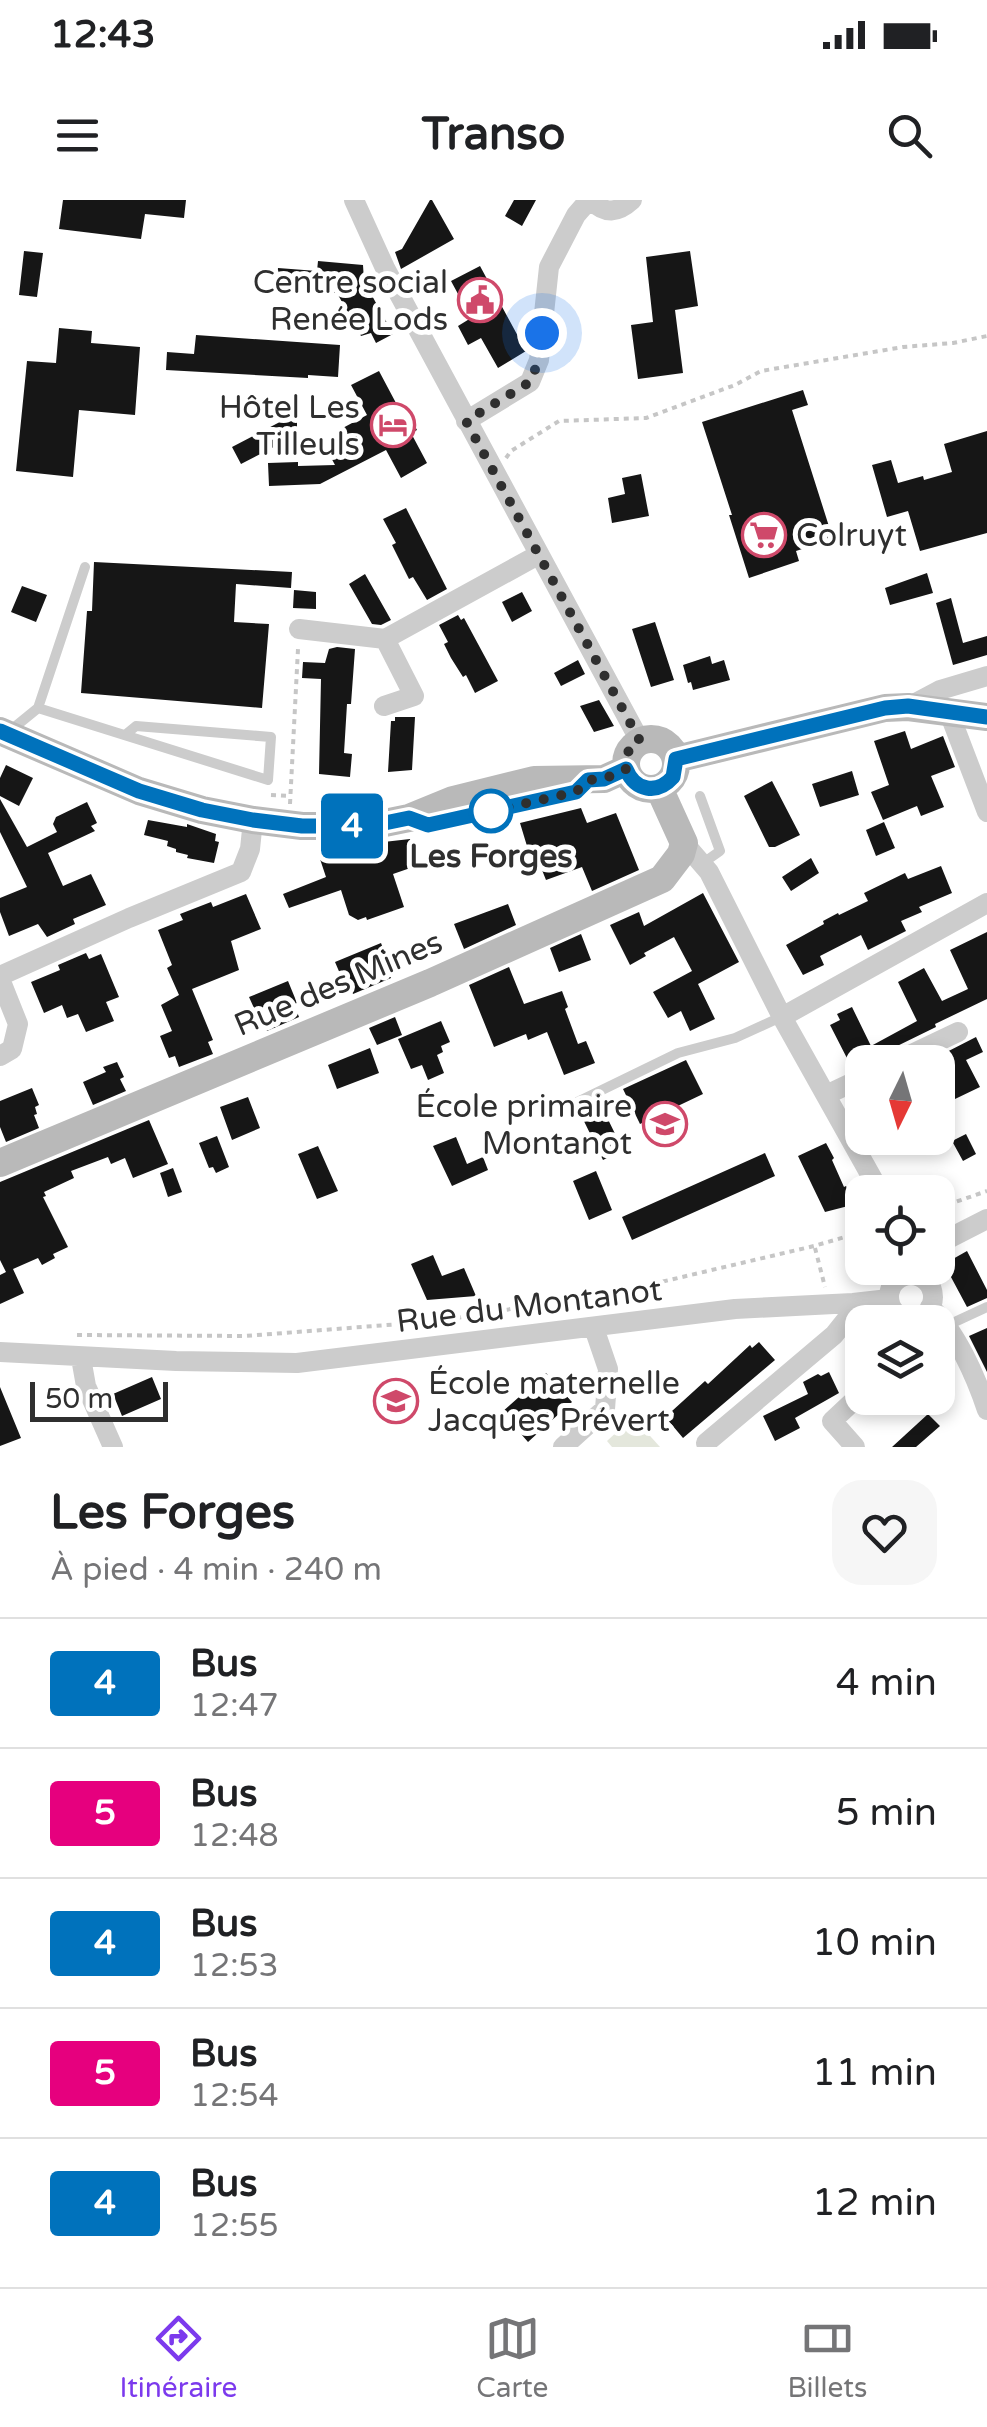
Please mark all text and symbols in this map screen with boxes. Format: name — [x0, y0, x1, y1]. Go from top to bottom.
text: 12:43 — [50, 12, 155, 58]
icon: menu — [50, 108, 105, 163]
text: Transo — [422, 108, 565, 162]
icon: search — [882, 108, 937, 163]
place label: Centre social Renée Lods — [253, 264, 448, 339]
public building icon: Centre social Renée Lods — [457, 277, 503, 323]
your location — [517, 308, 567, 358]
place label: Hôtel Les Tilleuls — [219, 389, 360, 464]
hotel icon: Hôtel Les Tilleuls — [370, 402, 416, 448]
supermarket icon: Colruyt — [741, 512, 787, 558]
place label: Colruyt — [796, 517, 907, 555]
marker: Les Forges — [470, 790, 512, 832]
line badge: 4 — [320, 794, 384, 858]
text: 4 — [341, 805, 363, 847]
place label: Les Forges — [409, 838, 573, 876]
street label: Rue des Mines — [229, 923, 448, 1045]
north arrow — [845, 1045, 955, 1155]
map controls — [845, 1045, 955, 1415]
place label: École primaire Montanot — [416, 1088, 632, 1163]
school or university icon: École primaire Montanot — [642, 1101, 688, 1147]
button: locate — [845, 1175, 955, 1285]
street label: Rue du Montanot — [394, 1271, 664, 1341]
button: layers — [845, 1305, 955, 1415]
place label: École maternelle Jacques Prévert — [428, 1365, 680, 1440]
scale bar — [30, 1377, 168, 1422]
school or university icon: École maternelle Jacques Prévert — [373, 1378, 419, 1424]
text: 50 m — [45, 1382, 113, 1416]
button: heart — [832, 1480, 937, 1585]
text: Les Forges — [50, 1484, 295, 1542]
text: À pied · 4 min · 240 m — [50, 1551, 382, 1589]
text: Bus — [190, 1641, 257, 1687]
text: 4 min — [836, 1660, 937, 1706]
text: 4 — [94, 1662, 116, 1704]
text: 12:47 — [190, 1687, 279, 1725]
text: Bus — [190, 1771, 257, 1817]
text: 5 min — [836, 1790, 937, 1836]
text: 5 — [94, 1792, 116, 1834]
text: 12:48 — [190, 1817, 279, 1855]
text: Bus — [190, 1901, 257, 1947]
text: 10 min — [812, 1920, 937, 1966]
text: 4 — [94, 1922, 116, 1964]
text: 12:53 — [190, 1947, 279, 1985]
text: Bus — [190, 2031, 257, 2077]
text: 11 min — [812, 2050, 937, 2096]
text: 5 — [94, 2052, 116, 2094]
text: 12:54 — [190, 2077, 279, 2115]
text: Bus — [190, 2161, 257, 2207]
text: 12 min — [812, 2180, 937, 2226]
text: 4 — [94, 2182, 116, 2224]
text: 12:55 — [190, 2207, 279, 2245]
tab: Itinéraire — [119, 2311, 237, 2405]
tab: Carte — [476, 2311, 548, 2405]
tab: Billets — [787, 2311, 868, 2405]

